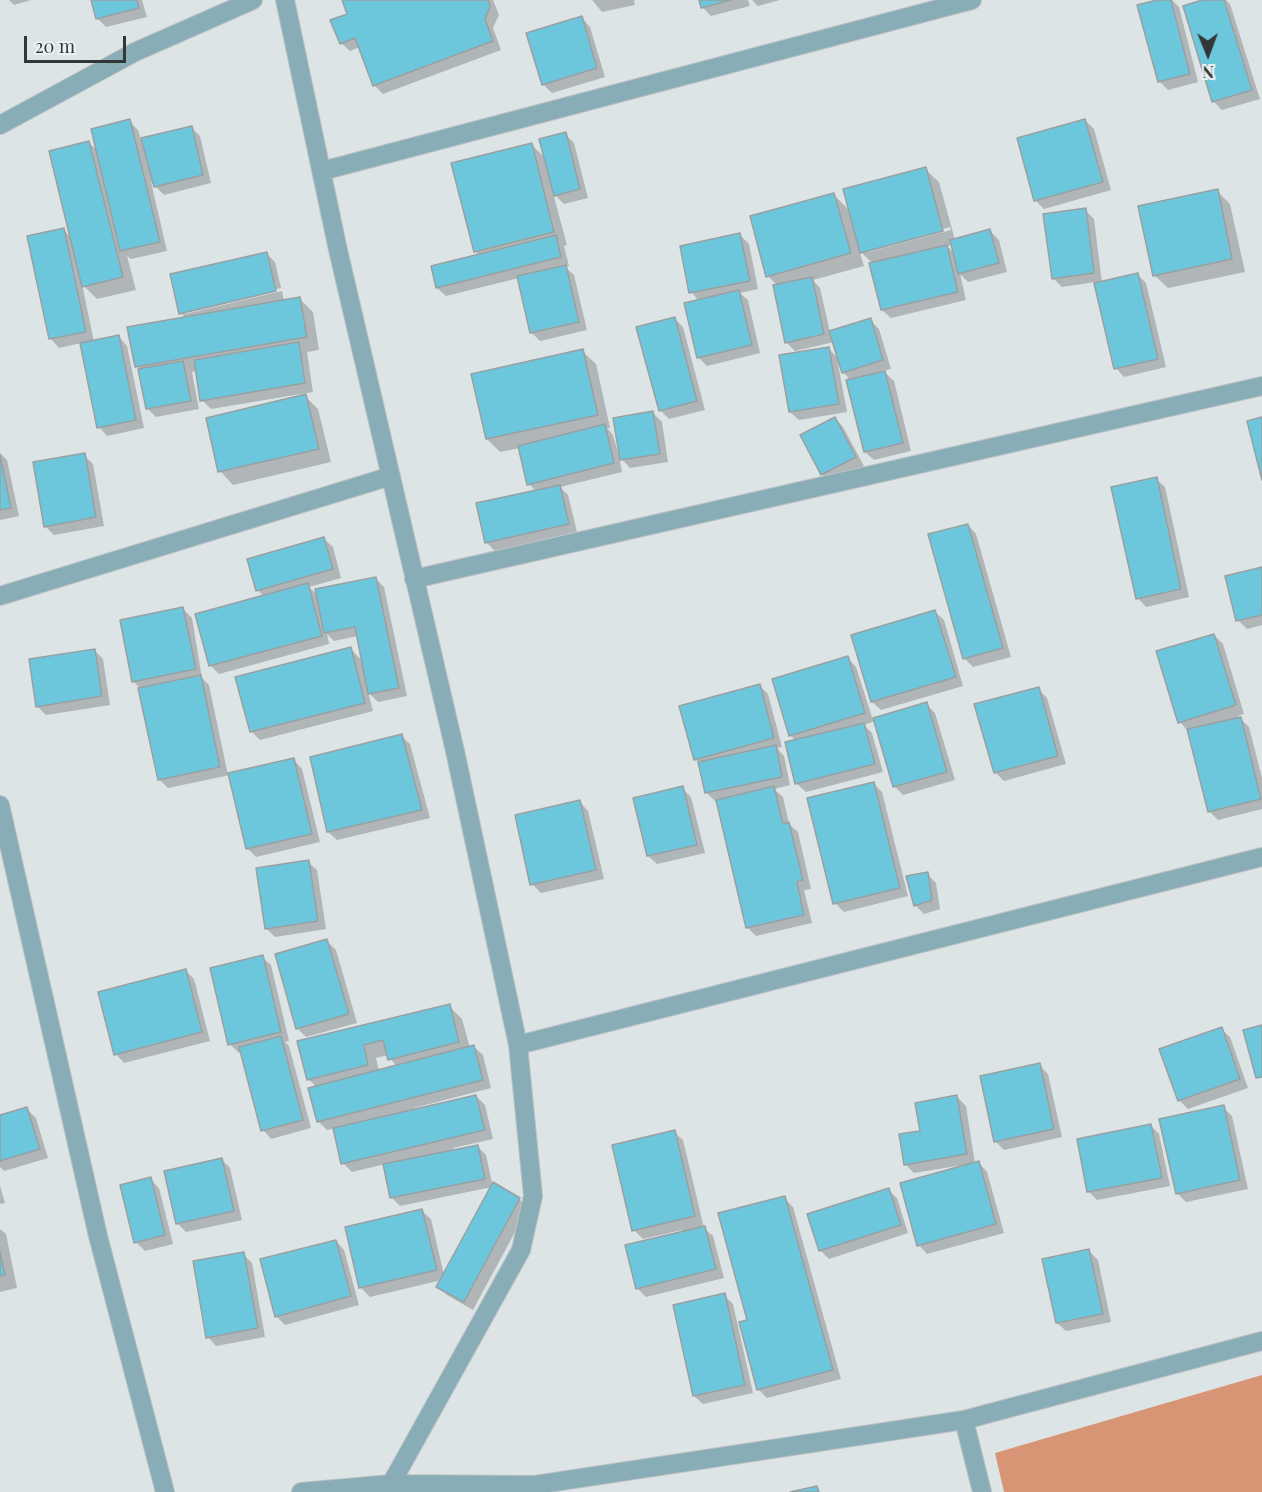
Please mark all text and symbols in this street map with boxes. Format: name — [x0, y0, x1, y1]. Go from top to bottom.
scale bar — [27, 24, 129, 62]
north arrow — [1178, 24, 1238, 84]
text: 20 m — [35, 34, 75, 58]
text: N — [1202, 62, 1214, 83]

